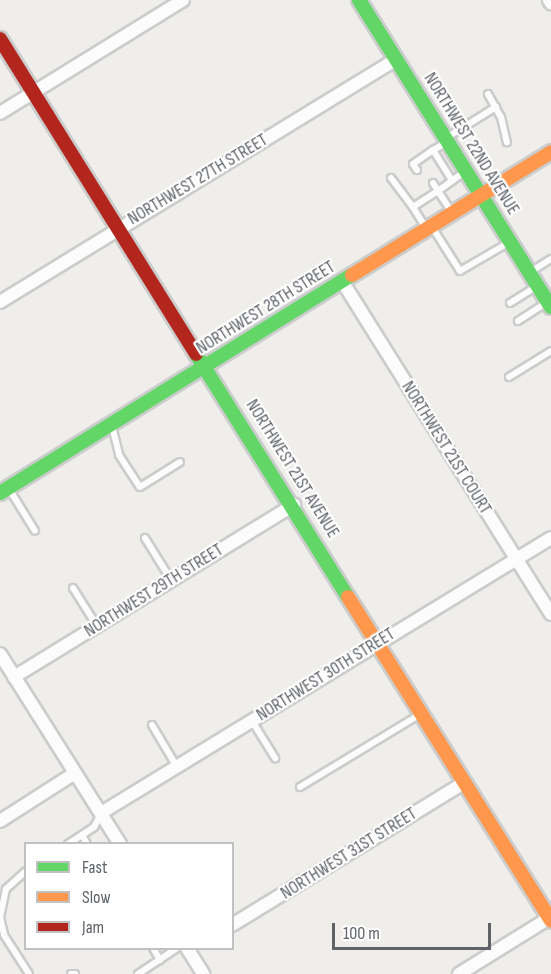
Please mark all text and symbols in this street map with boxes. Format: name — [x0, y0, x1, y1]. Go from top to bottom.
street label: NORTHWEST 22ND AVENUE — [419, 69, 523, 219]
street label: NORTHWEST 27TH STREET — [124, 130, 272, 230]
street label: NORTHWEST 28TH STREET — [193, 257, 339, 359]
street label: NORTHWEST 21ST COURT — [396, 378, 496, 518]
street label: NORTHWEST 21ST AVENUE — [241, 396, 343, 542]
street label: NORTHWEST 29TH STREET — [81, 540, 227, 642]
street label: NORTHWEST 30TH STREET — [253, 624, 399, 726]
street label: NORTHWEST 31ST STREET — [277, 803, 421, 905]
legend — [24, 842, 234, 950]
text: Fast — [82, 857, 107, 878]
text: Slow — [82, 887, 111, 908]
scale bar — [335, 911, 494, 949]
text: Jam — [82, 917, 104, 938]
text: 100 m — [343, 923, 380, 944]

